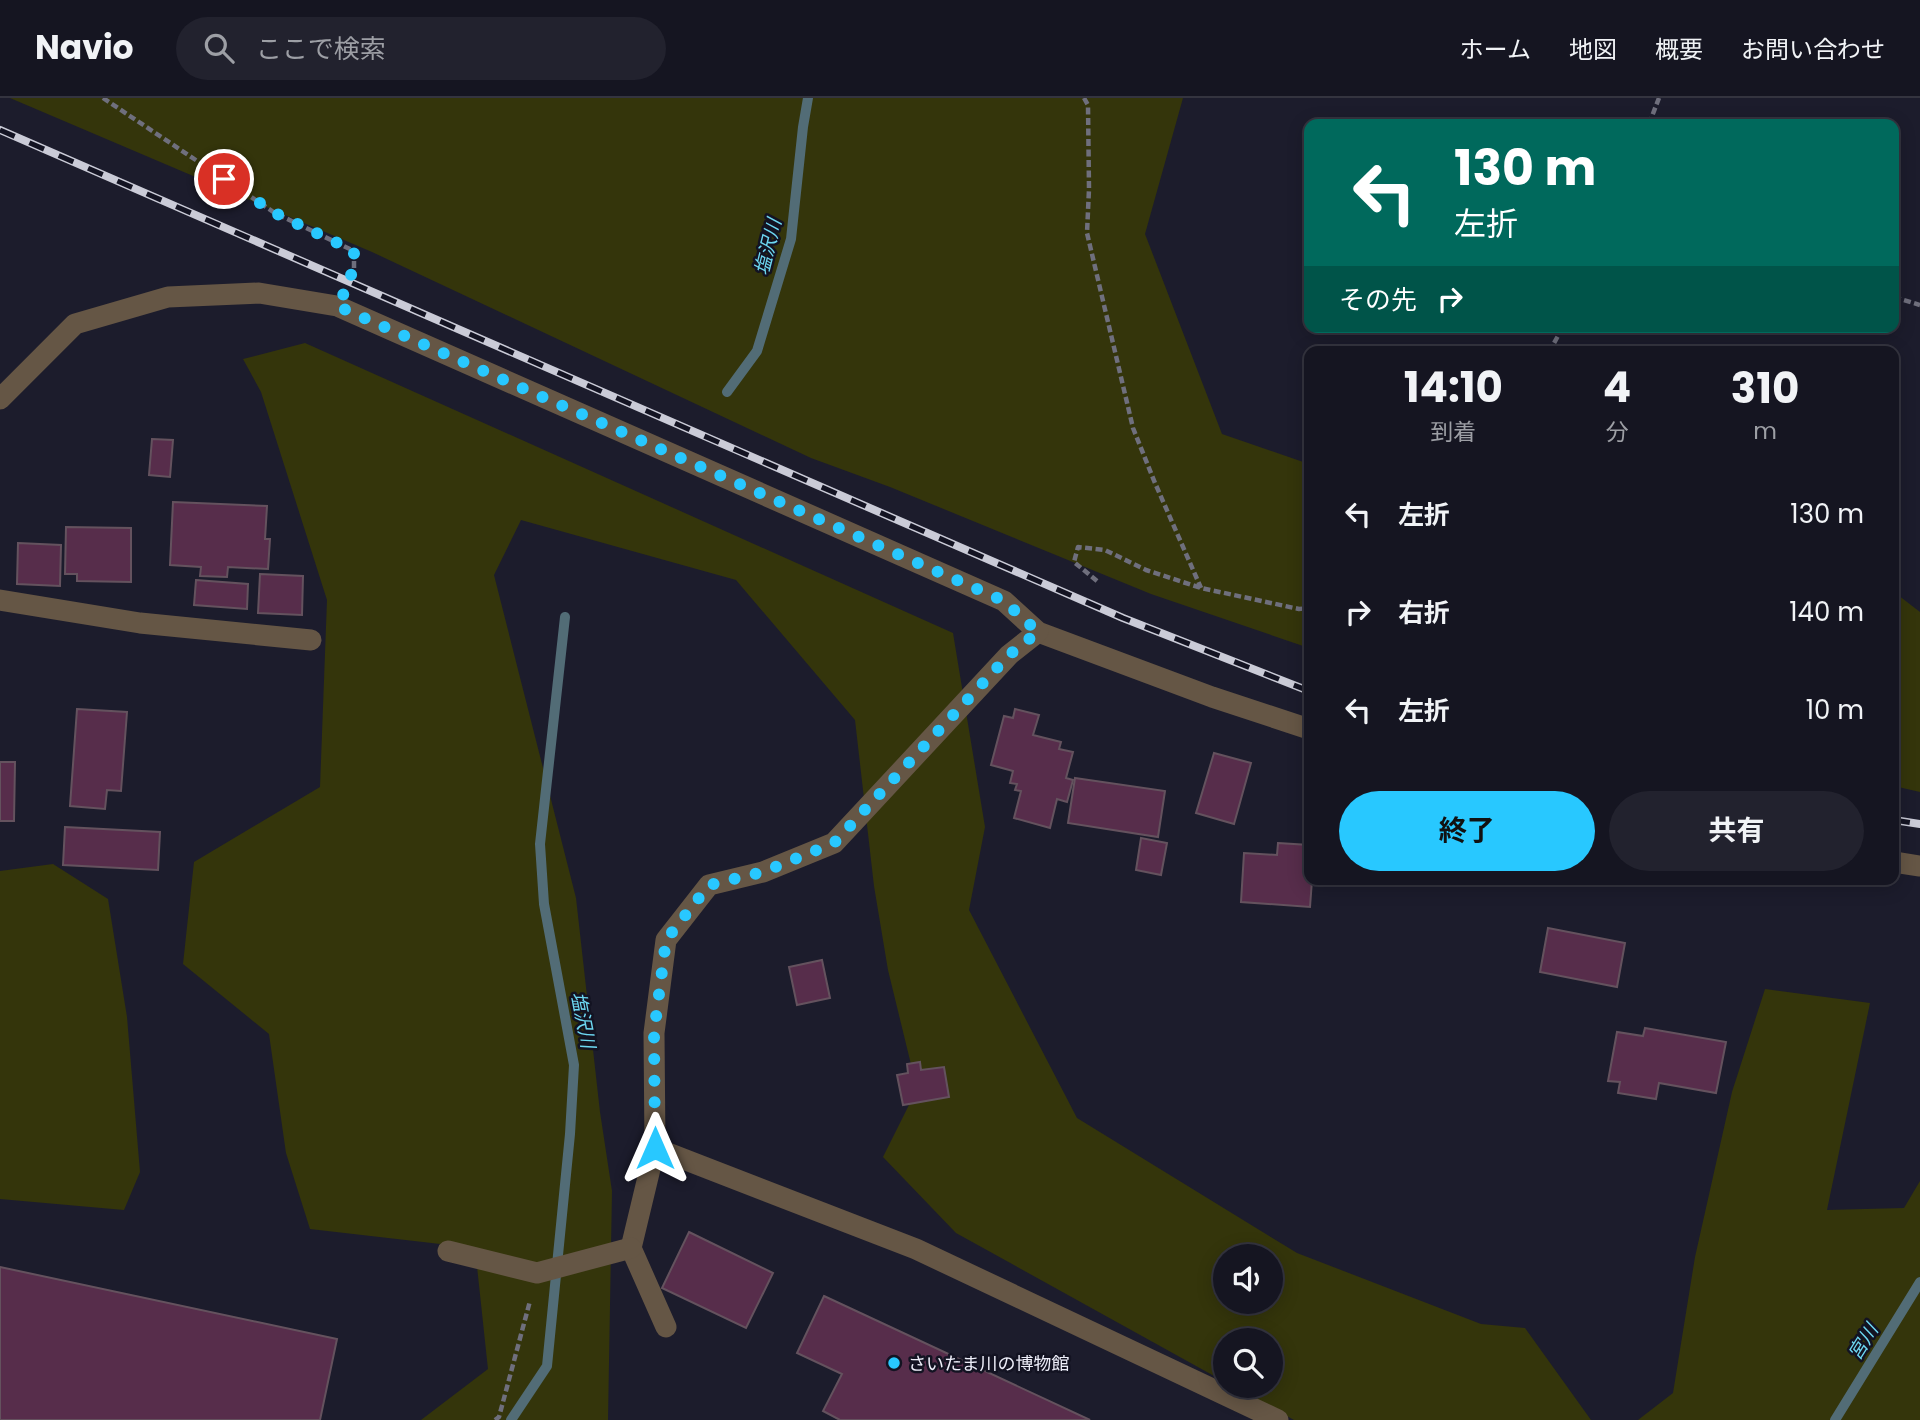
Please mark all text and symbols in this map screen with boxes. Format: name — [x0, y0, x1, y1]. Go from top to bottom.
search box — [176, 17, 666, 80]
text: Navio — [35, 24, 134, 71]
icon: search — [200, 29, 238, 67]
text: ここで検索 — [256, 31, 386, 67]
text: ホーム — [1460, 33, 1531, 66]
text: 地図 — [1569, 33, 1617, 66]
text: 概要 — [1655, 33, 1703, 66]
text: お問い合わせ — [1741, 33, 1885, 66]
text: 130 m — [1454, 134, 1596, 202]
icon: left — [1339, 147, 1430, 238]
pin — [194, 149, 254, 209]
icon: arrive — [205, 160, 243, 198]
text: 左折 — [1454, 201, 1518, 246]
water label: 塩沢川 — [748, 214, 788, 278]
icon: right — [1431, 280, 1469, 318]
text: その先 — [1339, 282, 1417, 318]
text: 14:10 — [1404, 358, 1503, 417]
text: 4 — [1603, 358, 1631, 417]
text: 310 — [1731, 359, 1799, 418]
text: m — [1753, 415, 1777, 447]
text: 到着 — [1430, 416, 1476, 448]
text: 分 — [1605, 416, 1628, 448]
icon: left — [1339, 495, 1377, 533]
text: 130 m — [1790, 496, 1864, 532]
text: 左折 — [1398, 497, 1450, 533]
icon: right — [1339, 593, 1377, 631]
text: 140 m — [1789, 594, 1864, 630]
text: 右折 — [1398, 595, 1450, 631]
icon: left — [1339, 691, 1377, 729]
text: 10 m — [1806, 692, 1864, 728]
text: 左折 — [1398, 693, 1450, 729]
button: 終了 — [1339, 791, 1595, 871]
button: 共有 — [1609, 791, 1864, 871]
water label: 塩沢川 — [564, 989, 602, 1053]
position arrow — [618, 1111, 692, 1185]
map controls — [1213, 1244, 1283, 1398]
button: sound — [1213, 1244, 1283, 1314]
water label: 宮川 — [1841, 1317, 1886, 1365]
button: search — [1213, 1328, 1283, 1398]
place label: さいたま川の博物館 — [908, 1351, 1069, 1376]
marker: さいたま川の博物館 — [886, 1355, 902, 1371]

